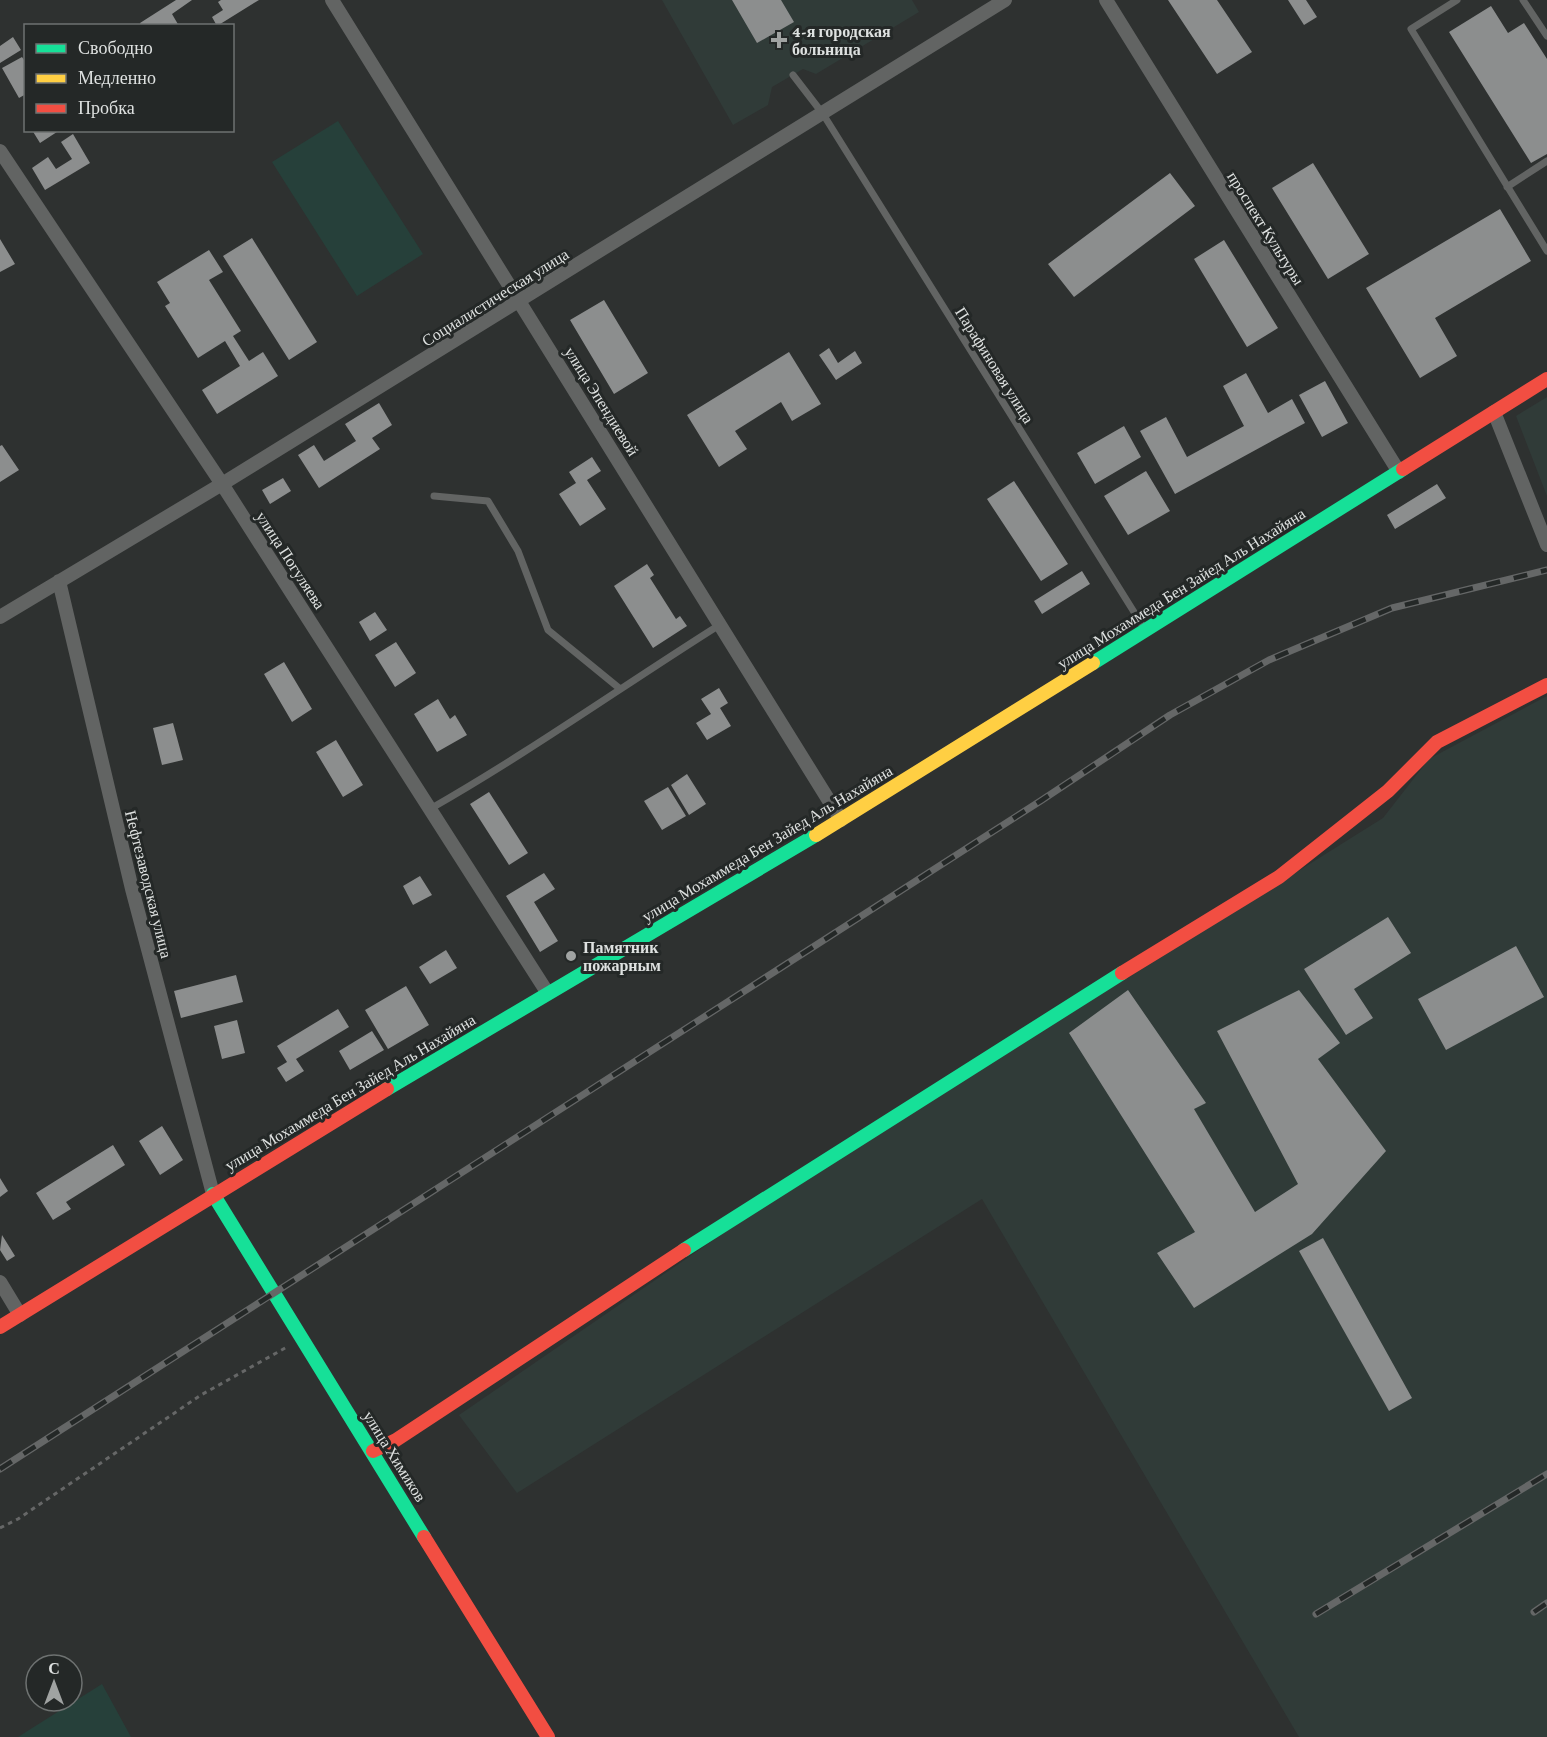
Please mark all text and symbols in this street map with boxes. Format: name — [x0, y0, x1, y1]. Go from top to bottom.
place label: 4-я городская больница — [792, 23, 891, 58]
legend — [24, 24, 234, 132]
marker: 4-я городская больница — [770, 31, 788, 49]
text: Свободно — [78, 38, 153, 58]
text: Медленно — [78, 68, 156, 88]
text: Пробка — [78, 98, 135, 118]
street label: проспект Культуры — [1223, 169, 1307, 289]
street label: Социалистическая улица — [419, 245, 572, 350]
street label: Парафиновая улица — [951, 304, 1037, 427]
street label: улица Эпендиевой — [560, 344, 642, 460]
street label: улица Мохаммеда Бен Зайед Аль Нахайяна — [1054, 505, 1309, 673]
street label: улица Погуляева — [252, 508, 328, 613]
street label: улица Мохаммеда Бен Зайед Аль Нахайяна — [639, 762, 896, 926]
street label: Нефтезаводская улица — [121, 808, 175, 960]
place label: Памятник пожарным — [583, 939, 661, 975]
marker: Памятник пожарным — [564, 949, 578, 963]
street label: улица Мохаммеда Бен Зайед Аль Нахайяна — [222, 1011, 479, 1175]
street label: улица Химиков — [359, 1408, 430, 1506]
north arrow — [24, 1653, 84, 1713]
text: С — [48, 1660, 60, 1677]

